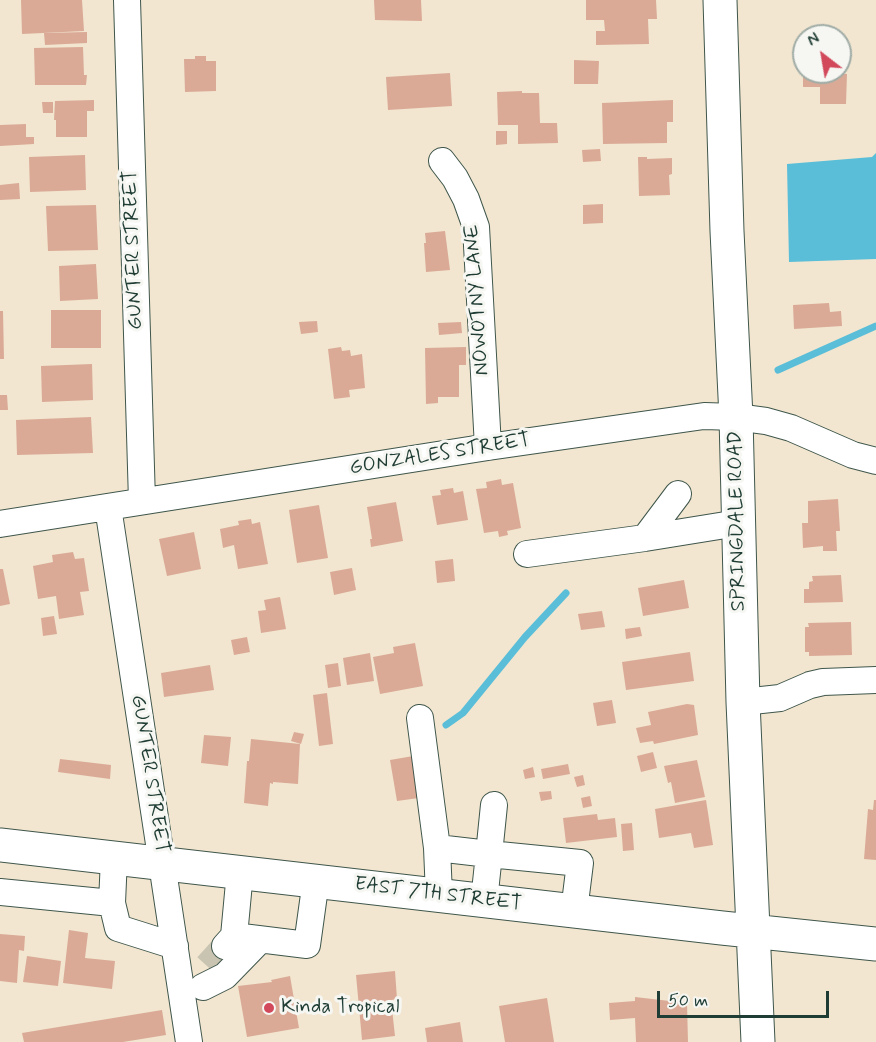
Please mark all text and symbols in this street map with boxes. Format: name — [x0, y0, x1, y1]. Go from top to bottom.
north arrow — [792, 24, 852, 84]
text: N — [804, 28, 823, 52]
street label: GUNTER STREET — [119, 170, 149, 330]
street label: NOWOTNY LANE — [461, 224, 495, 376]
street label: GONZALES STREET — [348, 429, 532, 481]
street label: SPRINGDALE ROAD — [724, 431, 752, 611]
street label: GUNTER STREET — [125, 693, 173, 855]
street label: EAST 7TH STREET — [353, 873, 523, 917]
scale bar — [660, 979, 832, 1017]
text: 50 m — [668, 989, 708, 1013]
place label: Kinda Tropical — [281, 996, 400, 1020]
marker: Kinda Tropical — [262, 1001, 276, 1015]

